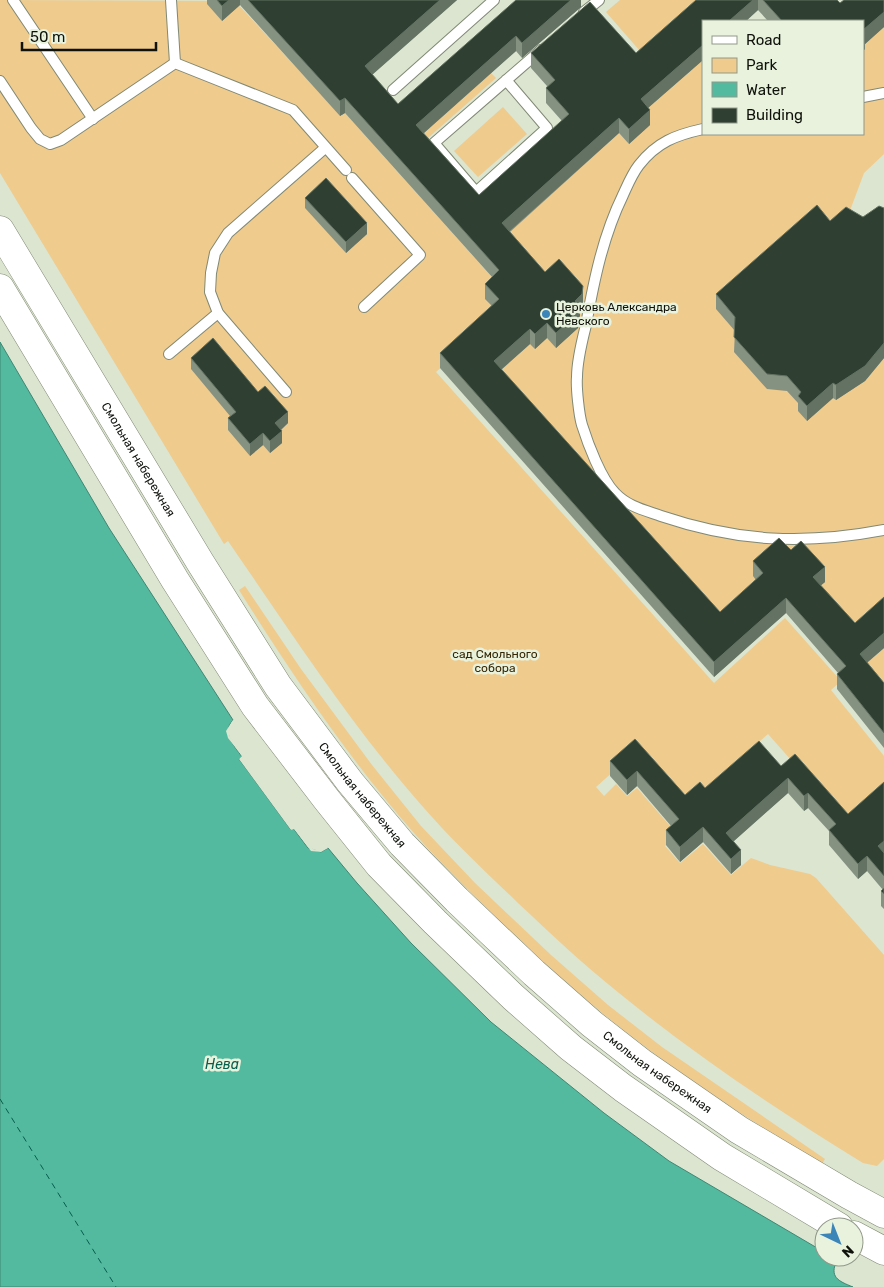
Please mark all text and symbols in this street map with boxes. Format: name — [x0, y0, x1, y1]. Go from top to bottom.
scale bar — [22, 20, 156, 52]
legend — [702, 20, 864, 135]
text: 50 m — [30, 28, 65, 46]
text: Road — [746, 31, 782, 49]
text: Park — [746, 56, 777, 74]
text: Water — [746, 81, 786, 99]
text: Building — [746, 106, 803, 124]
place label: Церковь Александра Невского — [556, 300, 677, 328]
marker: Церковь Александра Невского — [540, 308, 552, 320]
street label: Смольная набережная — [98, 400, 178, 519]
park label: сад Смольного собора — [452, 647, 538, 675]
street label: Смольная набережная — [316, 740, 409, 850]
street label: Смольная набережная — [600, 1028, 714, 1116]
water label: Нева — [205, 1056, 239, 1073]
north arrow — [814, 1217, 864, 1267]
text: N — [838, 1241, 857, 1261]

